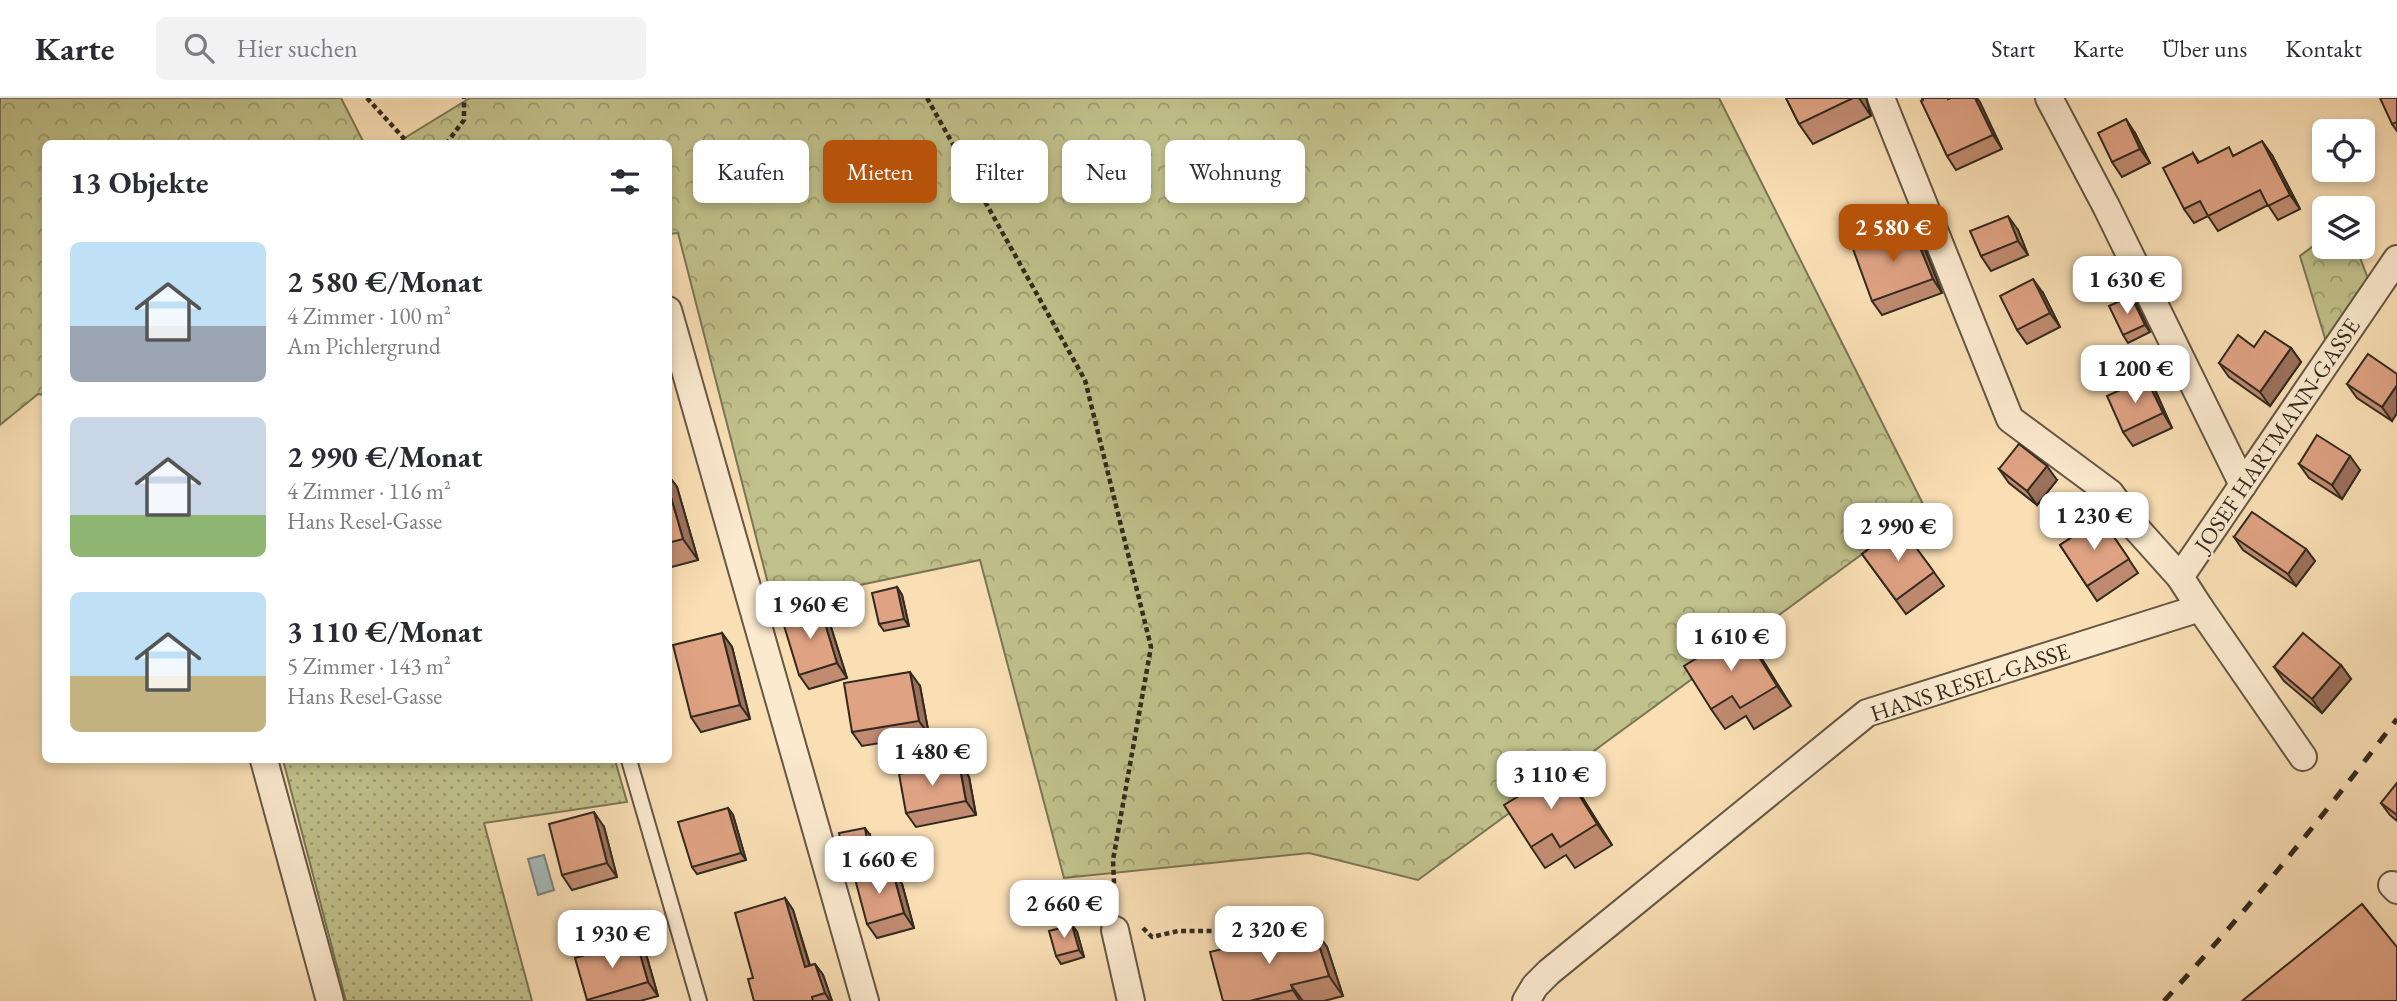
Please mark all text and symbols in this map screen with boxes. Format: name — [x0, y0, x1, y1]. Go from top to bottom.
search box — [156, 17, 646, 80]
text: Karte — [35, 27, 114, 70]
icon: search — [180, 29, 218, 67]
text: Hier suchen — [236, 31, 358, 65]
text: Start — [1991, 33, 2035, 64]
text: Karte — [2073, 33, 2124, 64]
text: Über uns — [2162, 33, 2247, 64]
text: Kontakt — [2285, 33, 2362, 64]
map controls — [2312, 119, 2375, 259]
button: locate — [2312, 119, 2375, 182]
chip: Kaufen — [693, 140, 809, 203]
chip: Mieten — [823, 140, 937, 203]
chip: Filter — [951, 140, 1048, 203]
chip: Neu — [1062, 140, 1151, 203]
chip: Wohnung — [1165, 140, 1305, 203]
text: 13 Objekte — [70, 163, 209, 202]
icon: filters — [606, 163, 644, 201]
button: layers — [2312, 196, 2375, 259]
pin: 2 580 € — [1828, 204, 1958, 264]
text: 2 580 € — [1855, 212, 1931, 242]
pin: 1 630 € — [2062, 256, 2192, 316]
text: 2 580 €/Monat — [287, 262, 482, 301]
text: 1 630 € — [2089, 264, 2165, 294]
icon: home — [126, 270, 210, 354]
text: 4 Zimmer · 100 m² — [287, 301, 451, 331]
street label: JOSEF HARTMANN-GASSE — [2186, 312, 2367, 559]
text: Am Pichlergrund — [287, 331, 441, 361]
pin: 1 200 € — [2070, 345, 2200, 405]
text: 1 200 € — [2097, 353, 2173, 383]
text: 2 990 €/Monat — [287, 437, 482, 476]
icon: home — [126, 445, 210, 529]
text: 4 Zimmer · 116 m² — [287, 476, 451, 506]
pin: 1 230 € — [2029, 492, 2159, 552]
text: 1 230 € — [2056, 500, 2132, 530]
pin: 2 990 € — [1833, 504, 1963, 563]
text: Hans Resel-Gasse — [287, 506, 442, 536]
text: 2 990 € — [1860, 511, 1936, 541]
pin: 1 960 € — [745, 582, 875, 641]
text: 1 960 € — [772, 589, 848, 619]
text: 3 110 €/Monat — [287, 612, 482, 651]
pin: 1 610 € — [1666, 614, 1796, 673]
icon: home — [126, 620, 210, 704]
text: 1 610 € — [1693, 621, 1769, 651]
street label: HANS RESEL-GASSE — [1867, 636, 2074, 728]
text: 5 Zimmer · 143 m² — [287, 651, 451, 681]
text: Hans Resel-Gasse — [287, 681, 442, 711]
pin: 1 480 € — [867, 728, 997, 788]
text: 1 480 € — [894, 736, 970, 766]
pin: 3 110 € — [1486, 752, 1616, 811]
text: 3 110 € — [1513, 759, 1589, 789]
pin: 1 660 € — [814, 836, 944, 896]
text: 1 660 € — [841, 844, 917, 874]
pin: 2 660 € — [999, 880, 1129, 940]
text: 2 660 € — [1026, 888, 1102, 918]
pin: 2 320 € — [1204, 906, 1334, 966]
pin: 1 930 € — [547, 910, 677, 970]
text: 2 320 € — [1231, 914, 1307, 944]
text: 1 930 € — [574, 918, 650, 948]

